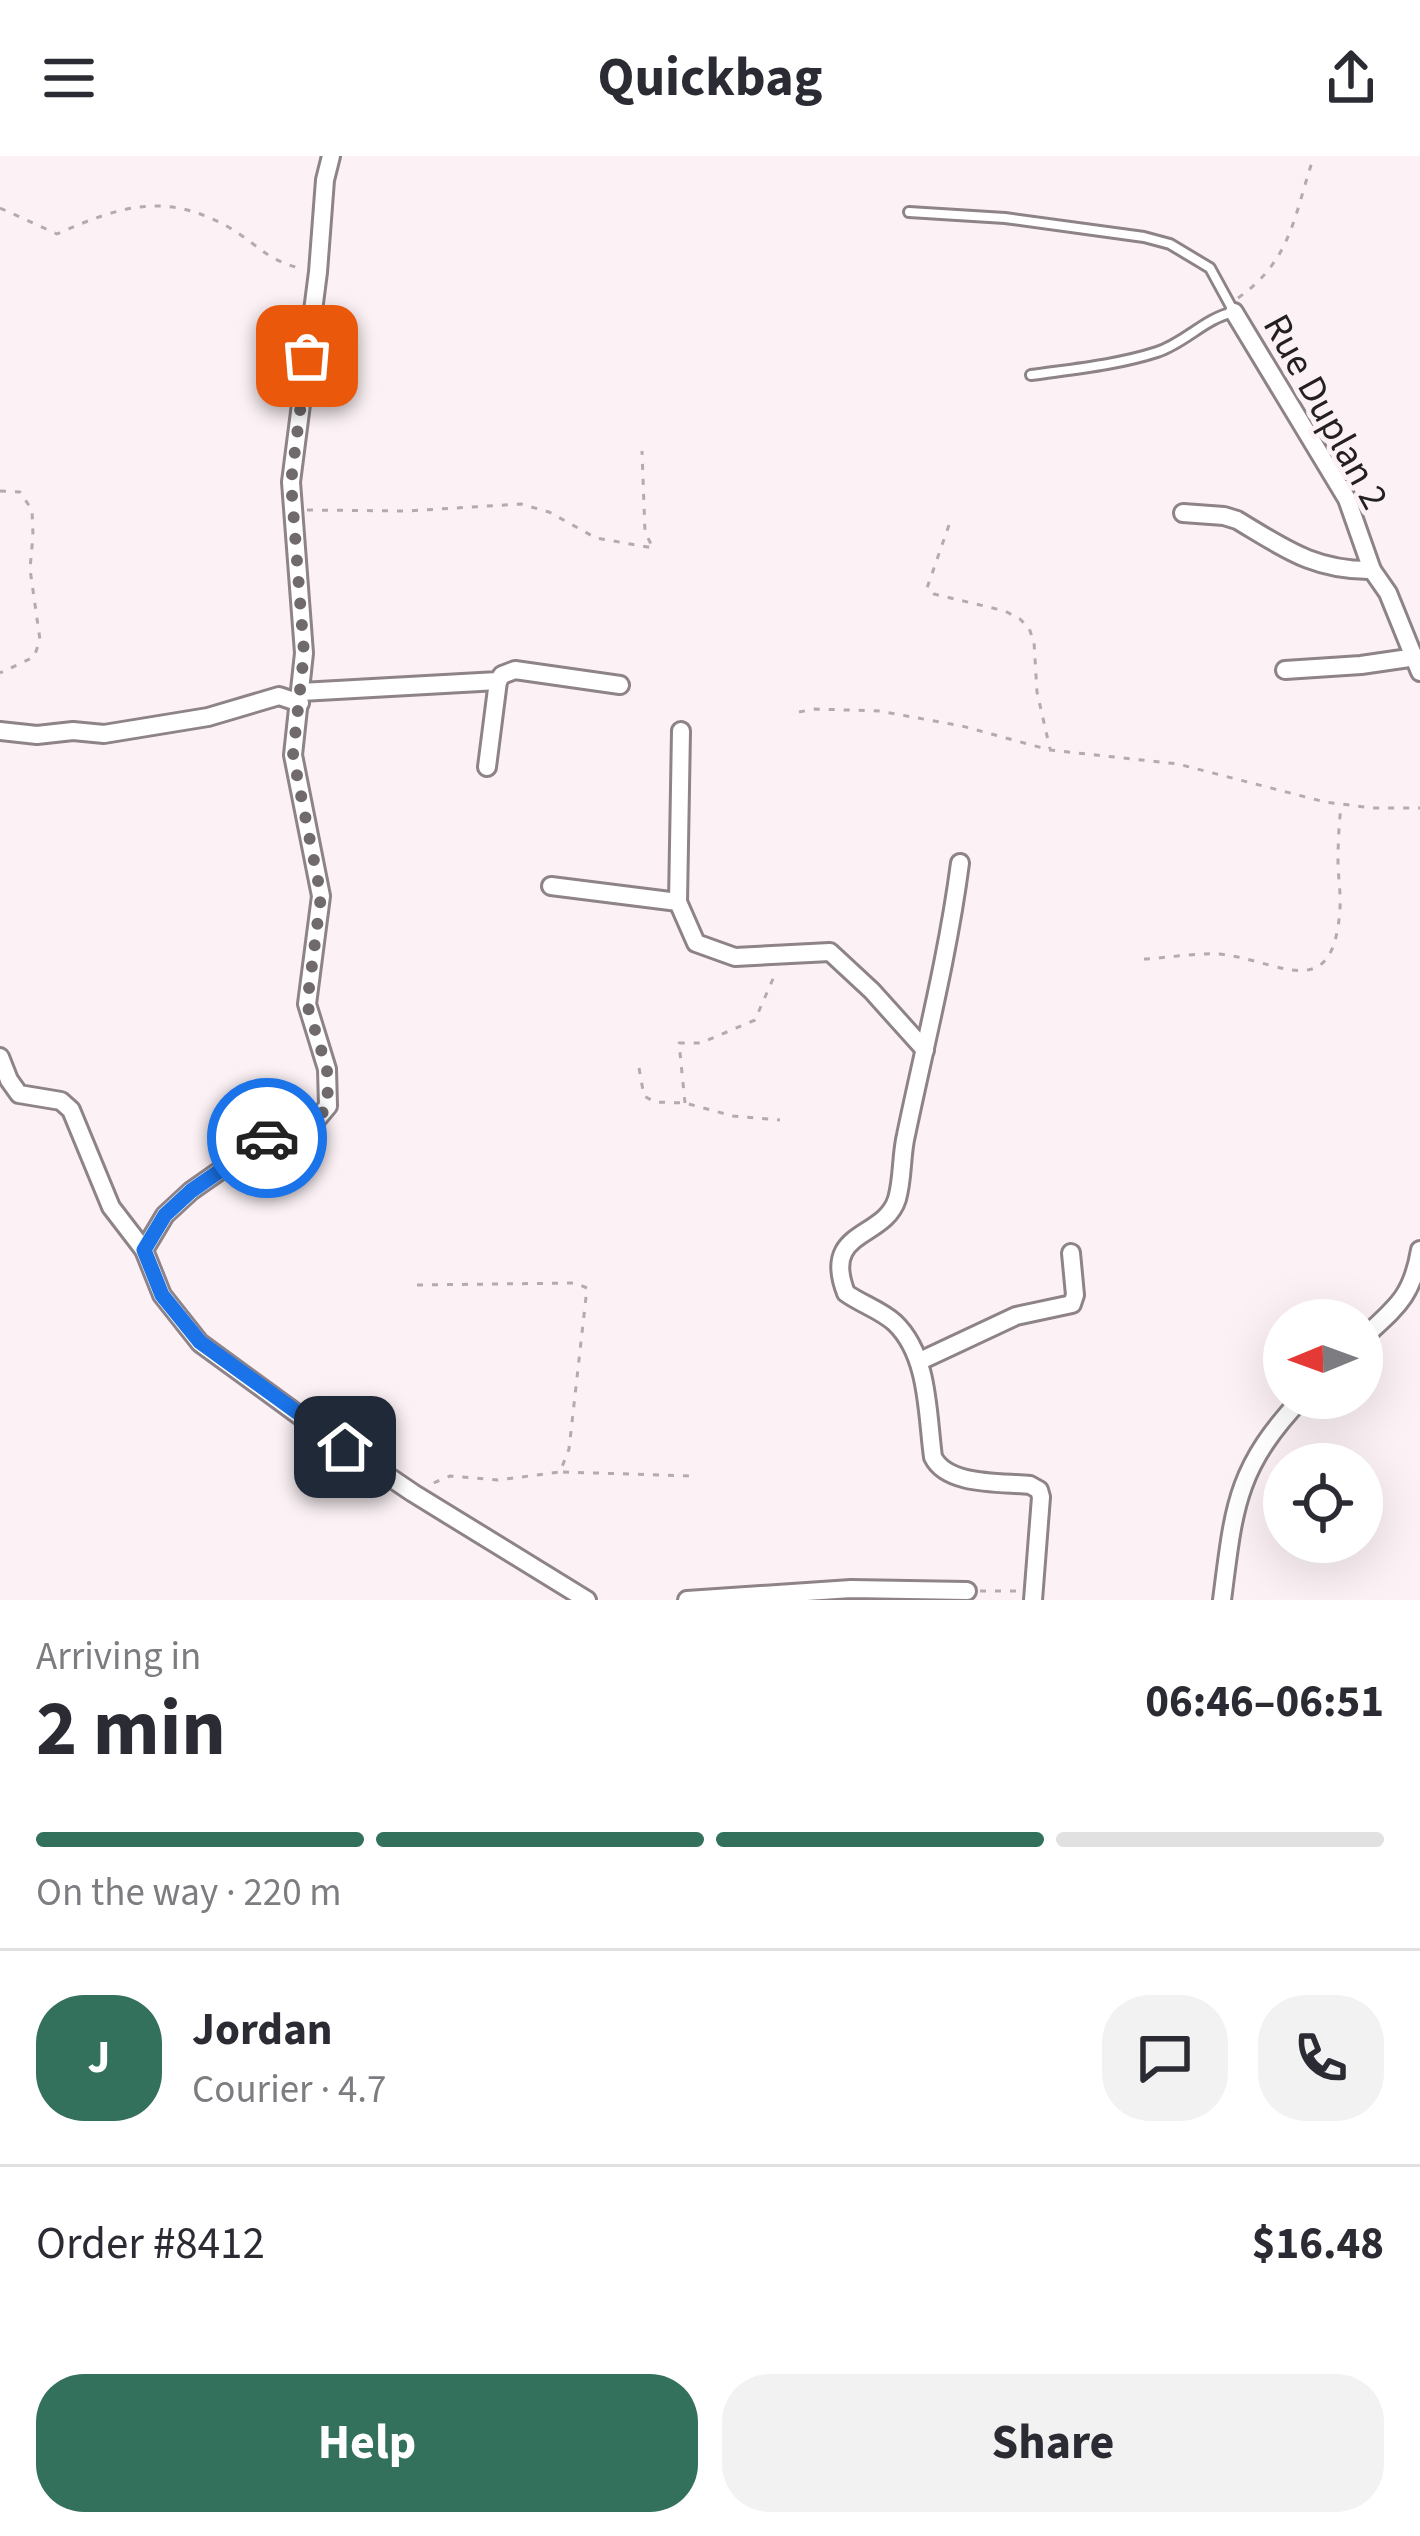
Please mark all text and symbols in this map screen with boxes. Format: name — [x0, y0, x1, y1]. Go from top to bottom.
text: Quickbag — [597, 40, 823, 117]
icon: menu — [36, 45, 102, 111]
icon: share — [1318, 45, 1384, 111]
street label: Rue Duplan 2 — [1249, 304, 1402, 520]
pin — [256, 305, 358, 407]
icon: bag — [274, 323, 340, 389]
courier — [207, 1078, 327, 1198]
icon: car — [234, 1105, 300, 1171]
north arrow — [1263, 1299, 1383, 1419]
map controls — [1263, 1299, 1383, 1563]
pin — [294, 1396, 396, 1498]
icon: home — [312, 1414, 378, 1480]
button: locate — [1263, 1443, 1383, 1563]
text: Arriving in — [36, 1629, 201, 1685]
text: 06:46–06:51 — [1145, 1670, 1384, 1734]
text: 2 min — [36, 1674, 226, 1785]
text: On the way · 220 m — [36, 1865, 342, 1921]
button: chat — [1102, 1995, 1228, 2121]
button: phone — [1258, 1995, 1384, 2121]
text: Jordan — [192, 1998, 333, 2062]
text: J — [88, 2026, 110, 2090]
text: Courier · 4.7 — [192, 2062, 386, 2118]
text: Order #8412 — [36, 2212, 265, 2276]
text: $16.48 — [1252, 2212, 1384, 2276]
button: Help — [36, 2374, 698, 2512]
button: Share — [722, 2374, 1384, 2512]

